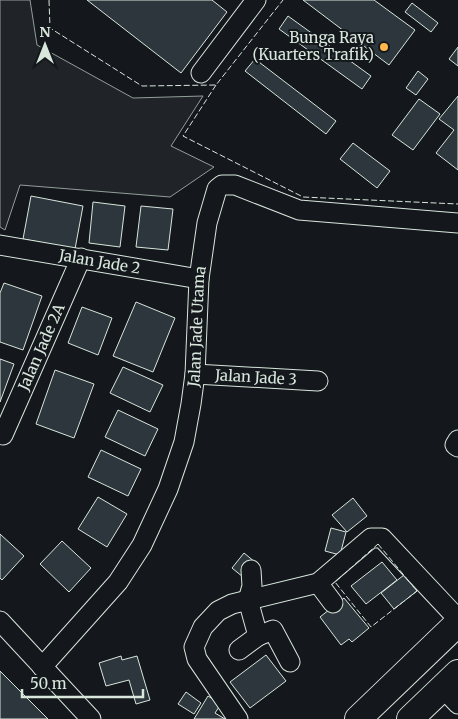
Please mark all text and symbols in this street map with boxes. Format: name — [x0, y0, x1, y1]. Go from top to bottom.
north arrow — [20, 20, 70, 70]
text: N — [39, 23, 51, 41]
place label: Bunga Raya (Kuarters Trafik) — [253, 28, 374, 64]
marker: Bunga Raya (Kuarters Trafik) — [378, 41, 390, 53]
street label: Jalan Jade 2 — [57, 245, 142, 278]
street label: Jalan Jade Utama — [183, 265, 210, 389]
street label: Jalan Jade 2A — [13, 300, 69, 394]
street label: Jalan Jade 3 — [213, 365, 297, 389]
scale bar — [22, 666, 144, 698]
text: 50 m — [30, 674, 67, 693]

